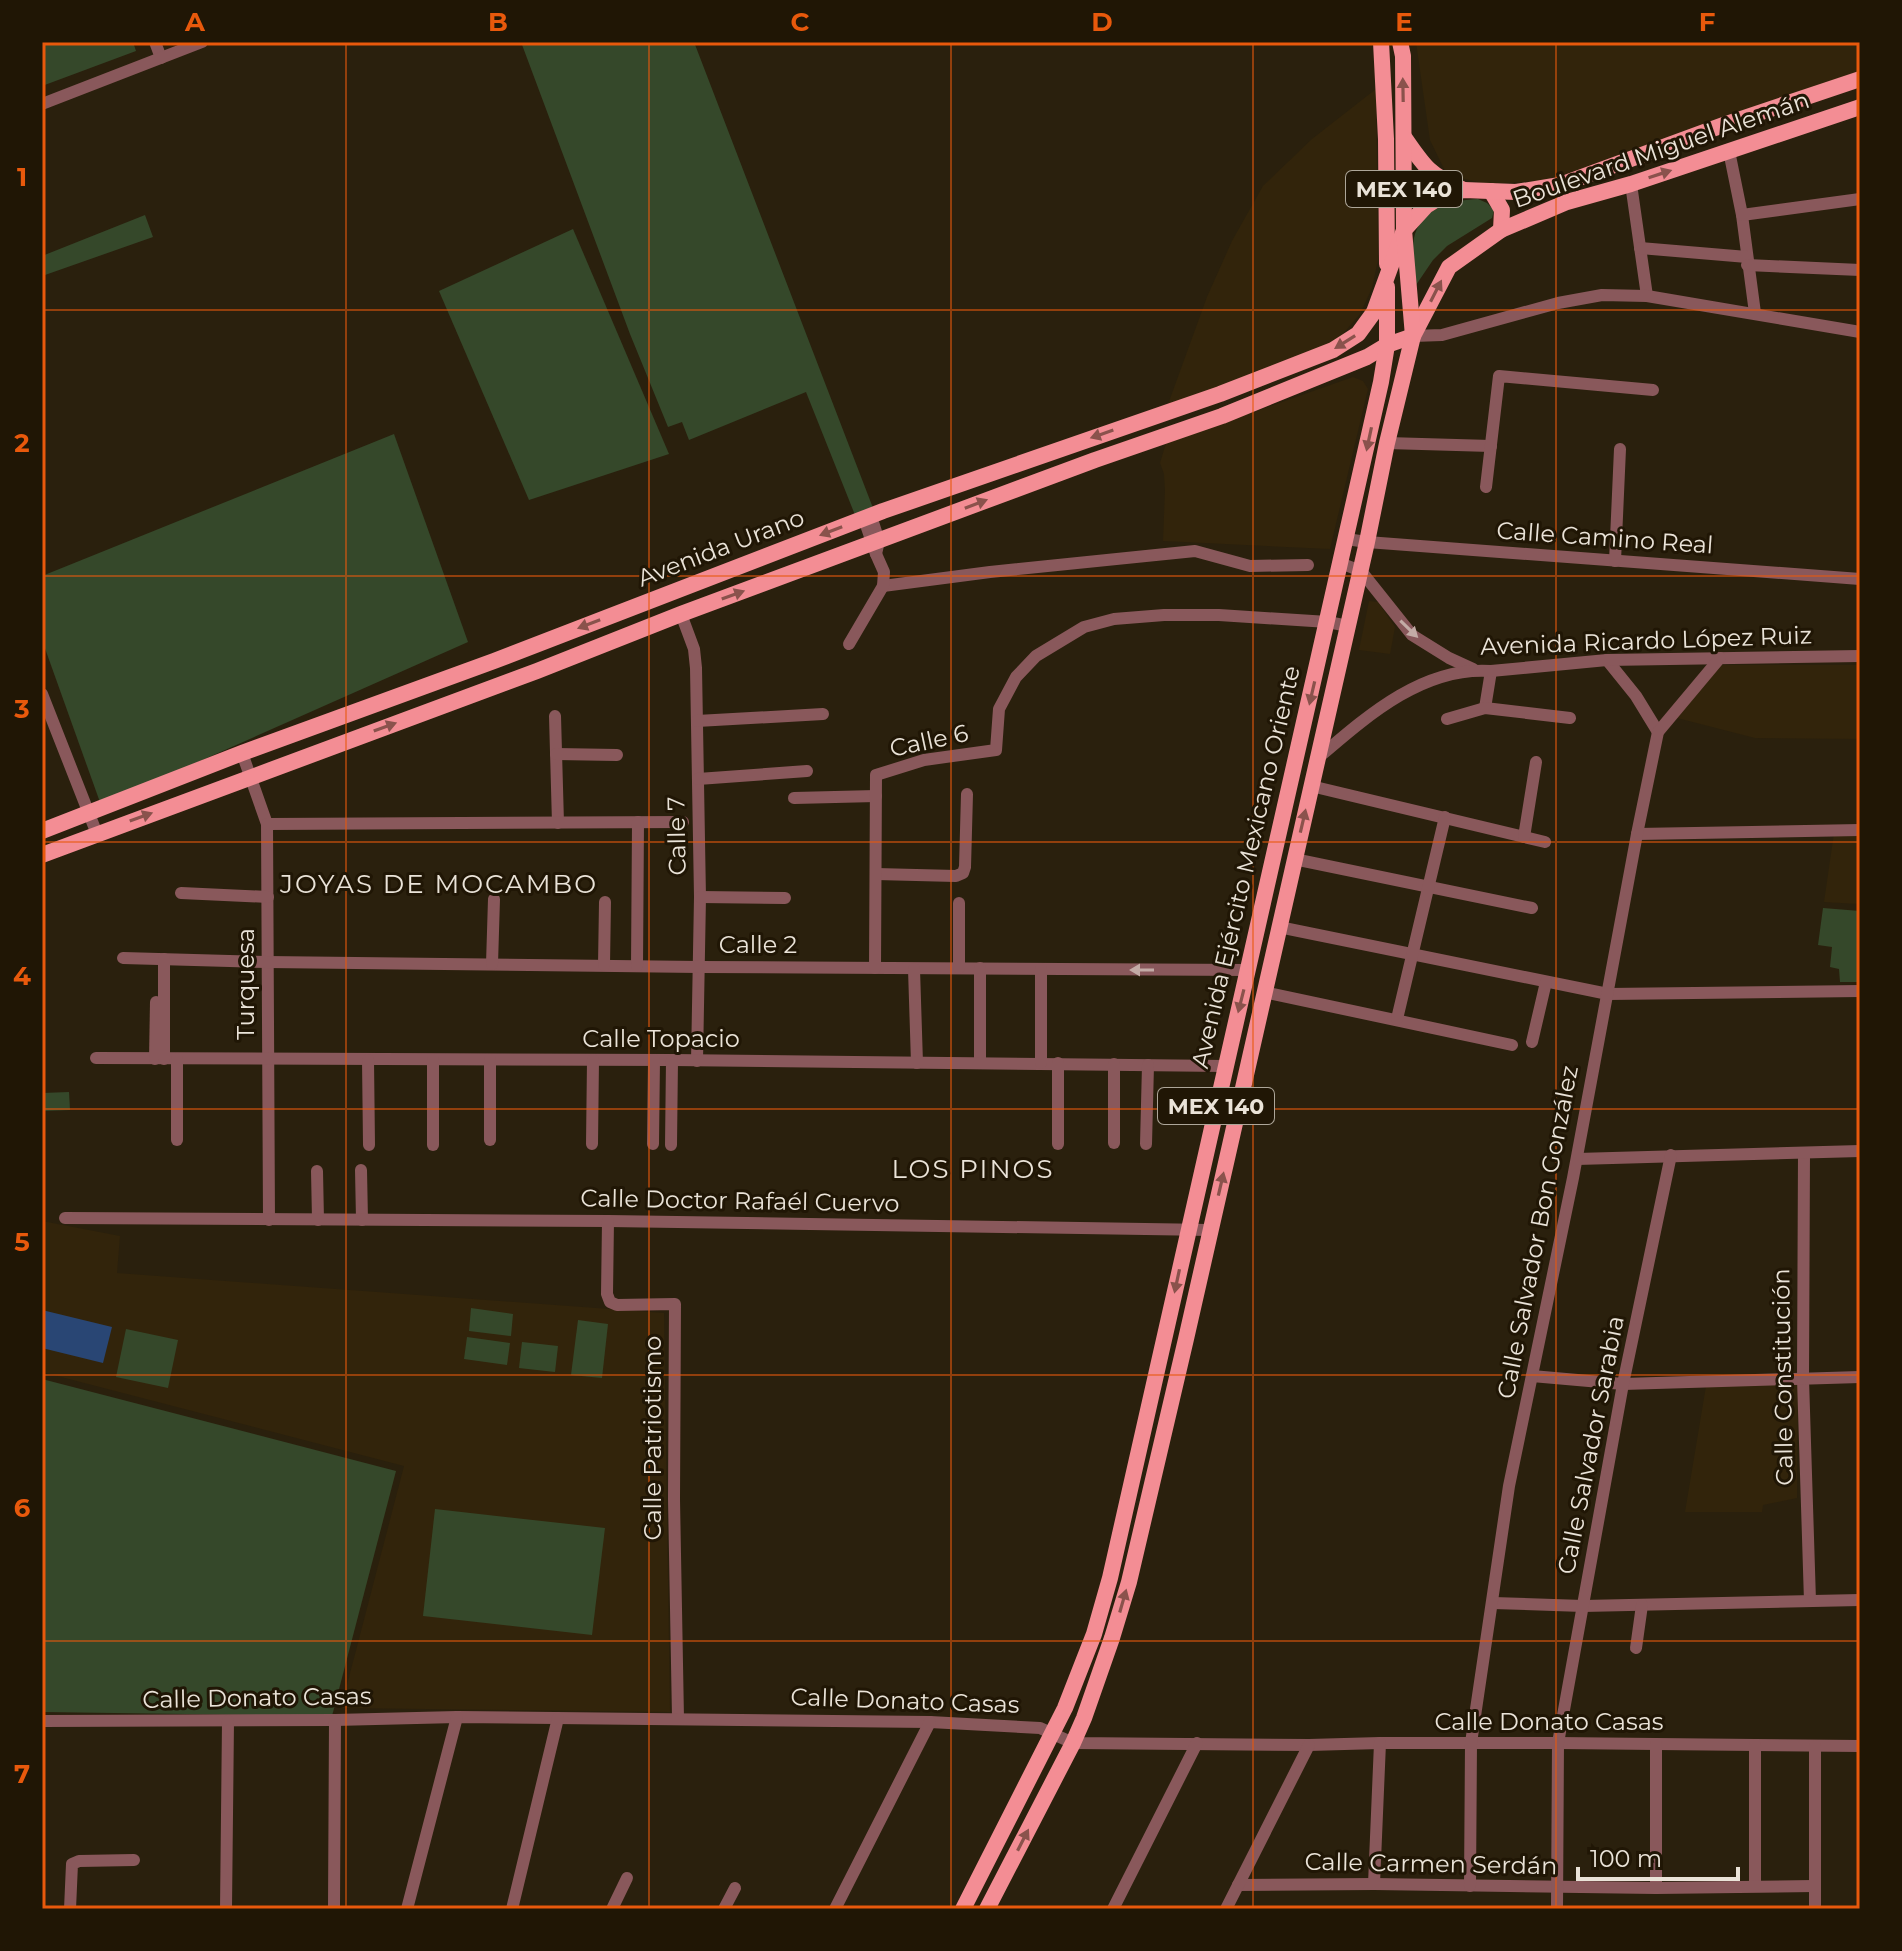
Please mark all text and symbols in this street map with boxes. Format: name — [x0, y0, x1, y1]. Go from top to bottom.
text: A — [184, 6, 206, 38]
text: B — [488, 6, 508, 38]
text: C — [791, 6, 810, 38]
text: D — [1091, 6, 1113, 38]
text: E — [1395, 6, 1413, 38]
text: F — [1699, 6, 1715, 38]
one-way arrow — [1397, 77, 1410, 102]
street label: Boulevard Miguel Alemán — [1509, 85, 1813, 214]
text: 1 — [17, 161, 27, 193]
one-way arrow — [1648, 168, 1672, 180]
road number: MEX 140 — [1346, 171, 1462, 207]
one-way arrow — [1429, 279, 1443, 302]
one-way arrow — [1334, 335, 1356, 349]
text: 2 — [14, 427, 30, 459]
one-way arrow — [1362, 427, 1375, 452]
one-way arrow — [1090, 429, 1114, 441]
one-way arrow — [964, 497, 988, 510]
street label: Avenida Urano — [633, 502, 808, 593]
street label: Calle Camino Real — [1496, 515, 1714, 560]
one-way arrow — [819, 525, 843, 538]
one-way arrow — [721, 588, 745, 601]
one-way arrow — [576, 618, 600, 631]
one-way arrow — [1399, 620, 1418, 638]
street label: Avenida Ricardo López Ruiz — [1480, 620, 1812, 661]
street label: Avenida Ejército Mexicano Oriente — [1185, 663, 1306, 1071]
one-way arrow — [1305, 680, 1317, 705]
text: 3 — [13, 693, 30, 725]
street label: Calle 6 — [887, 718, 971, 763]
one-way arrow — [373, 720, 397, 733]
street label: Calle 7 — [661, 796, 692, 876]
one-way arrow — [1297, 808, 1310, 833]
one-way arrow — [129, 810, 153, 823]
district label: JOYAS DE MOCAMBO — [279, 868, 598, 900]
street label: Turquesa — [231, 928, 260, 1040]
street label: Calle 2 — [719, 930, 797, 959]
text: 4 — [13, 960, 31, 992]
one-way arrow — [1129, 963, 1154, 976]
one-way arrow — [1234, 988, 1247, 1013]
street label: Calle Topacio — [582, 1024, 740, 1053]
street label: Calle Salvador Bon González — [1491, 1063, 1584, 1401]
road number: MEX 140 — [1158, 1088, 1274, 1124]
district label: LOS PINOS — [892, 1153, 1054, 1185]
one-way arrow — [1215, 1171, 1227, 1196]
street label: Calle Doctor Rafaél Cuervo — [580, 1183, 900, 1218]
text: 5 — [14, 1226, 30, 1258]
street label: Calle Constitución — [1766, 1268, 1799, 1486]
one-way arrow — [1170, 1269, 1183, 1294]
street label: Calle Salvador Sarabia — [1551, 1313, 1630, 1577]
street label: Calle Patriotismo — [638, 1336, 667, 1540]
text: 6 — [14, 1492, 31, 1524]
one-way arrow — [1118, 1588, 1130, 1613]
street label: Calle Donato Casas — [142, 1681, 372, 1714]
street label: Calle Donato Casas — [790, 1682, 1020, 1719]
street label: Calle Donato Casas — [1434, 1707, 1664, 1736]
text: 7 — [14, 1758, 30, 1790]
one-way arrow — [1017, 1828, 1030, 1851]
scale bar — [1578, 1831, 1738, 1881]
text: 100 m — [1590, 1844, 1662, 1873]
street label: Calle Carmen Serdán — [1304, 1847, 1558, 1880]

